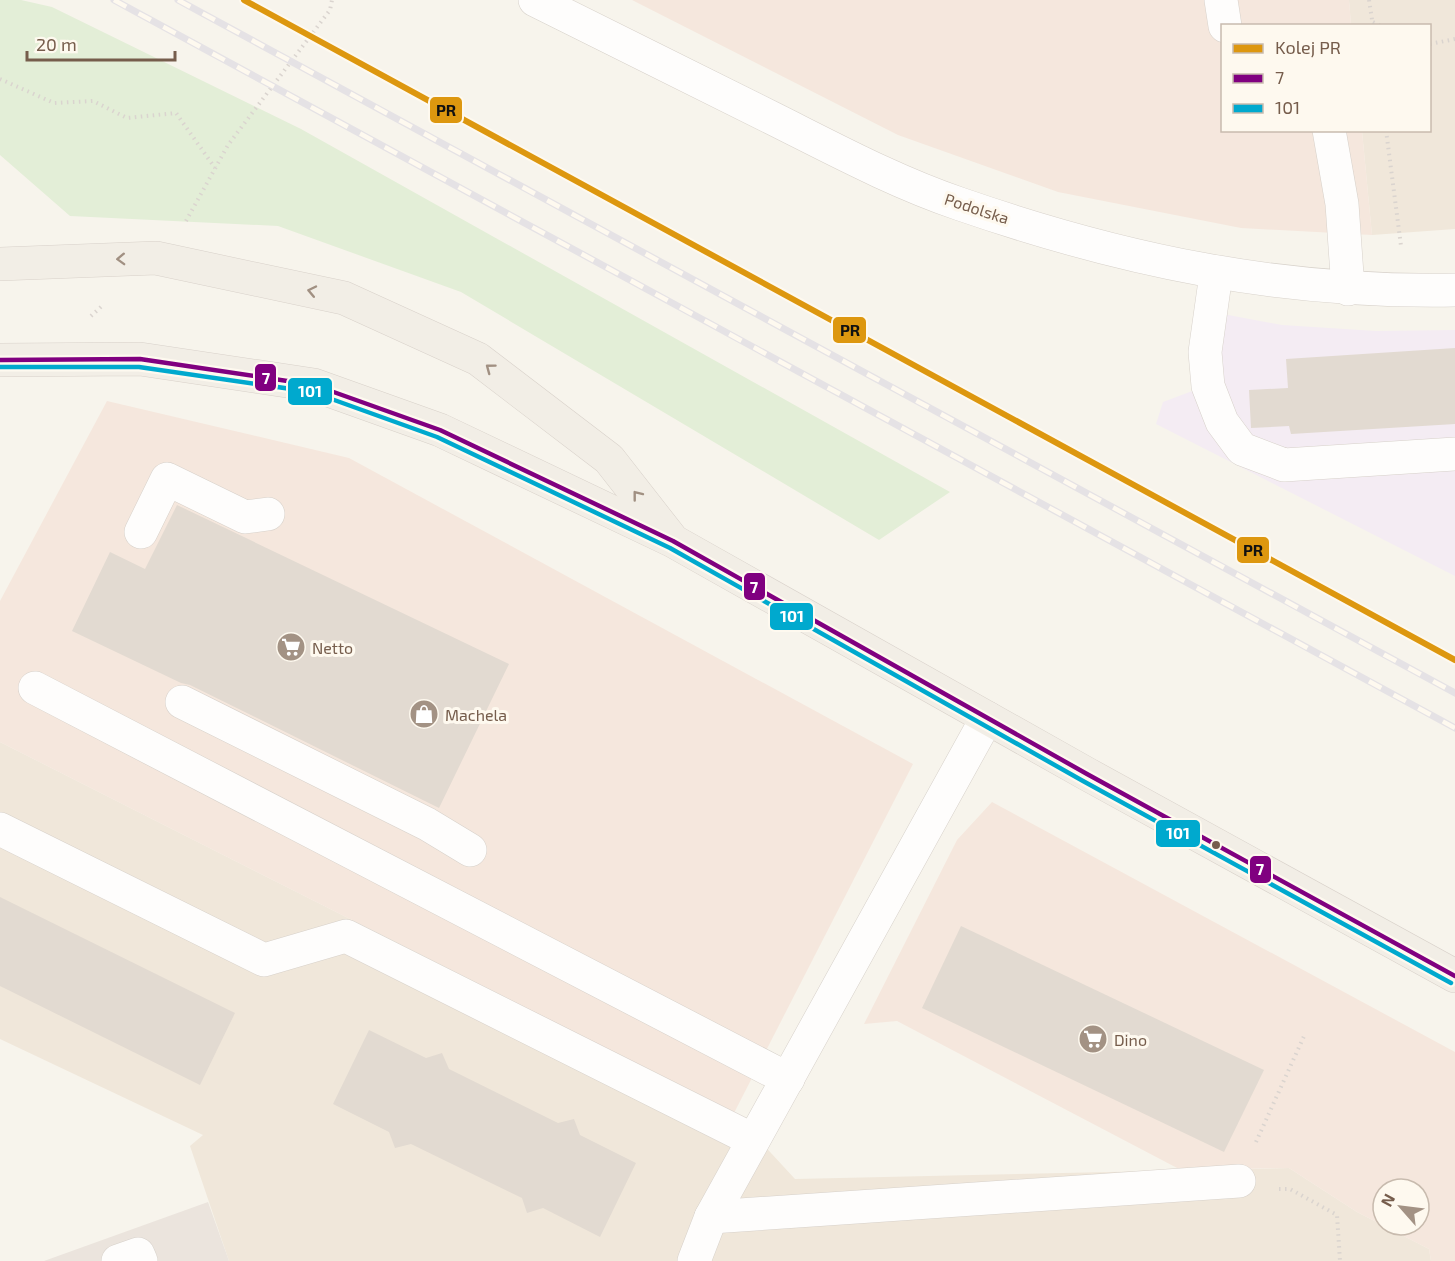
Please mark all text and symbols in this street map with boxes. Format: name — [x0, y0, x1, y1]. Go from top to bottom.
scale bar — [27, 24, 176, 62]
legend — [1221, 24, 1431, 132]
text: 20 m — [36, 33, 77, 55]
text: Kolej PR — [1275, 36, 1341, 58]
text: 7 — [1275, 66, 1284, 88]
line badge: PR — [429, 96, 463, 124]
text: 101 — [1275, 96, 1300, 118]
text: PR — [436, 100, 456, 119]
street label: Podolska — [942, 189, 1012, 227]
one-way arrow — [116, 253, 125, 266]
one-way arrow — [307, 285, 317, 298]
line badge: PR — [832, 316, 867, 344]
text: PR — [840, 320, 860, 339]
line badge: 7 — [254, 363, 277, 392]
one-way arrow — [486, 365, 497, 376]
text: 7 — [262, 368, 271, 387]
line badge: 101 — [287, 377, 333, 406]
text: 101 — [298, 381, 322, 400]
one-way arrow — [633, 491, 644, 502]
line badge: PR — [1236, 536, 1270, 564]
text: PR — [1243, 540, 1263, 559]
line badge: 7 — [743, 572, 766, 601]
text: 7 — [750, 577, 759, 596]
line badge: 101 — [769, 602, 814, 631]
text: 101 — [780, 606, 804, 625]
supermarket icon: Netto — [275, 631, 307, 663]
place label: Netto — [312, 638, 353, 657]
shop icon: Machela — [408, 698, 440, 730]
place label: Machela — [445, 705, 507, 724]
line badge: 101 — [1155, 819, 1201, 848]
text: 101 — [1166, 823, 1190, 842]
unlabelled marker — [1210, 839, 1222, 851]
line badge: 7 — [1249, 855, 1272, 884]
text: 7 — [1256, 859, 1265, 878]
supermarket icon: Dino — [1077, 1023, 1109, 1055]
place label: Dino — [1114, 1030, 1147, 1049]
north arrow — [1371, 1177, 1431, 1237]
text: N — [1376, 1190, 1398, 1209]

